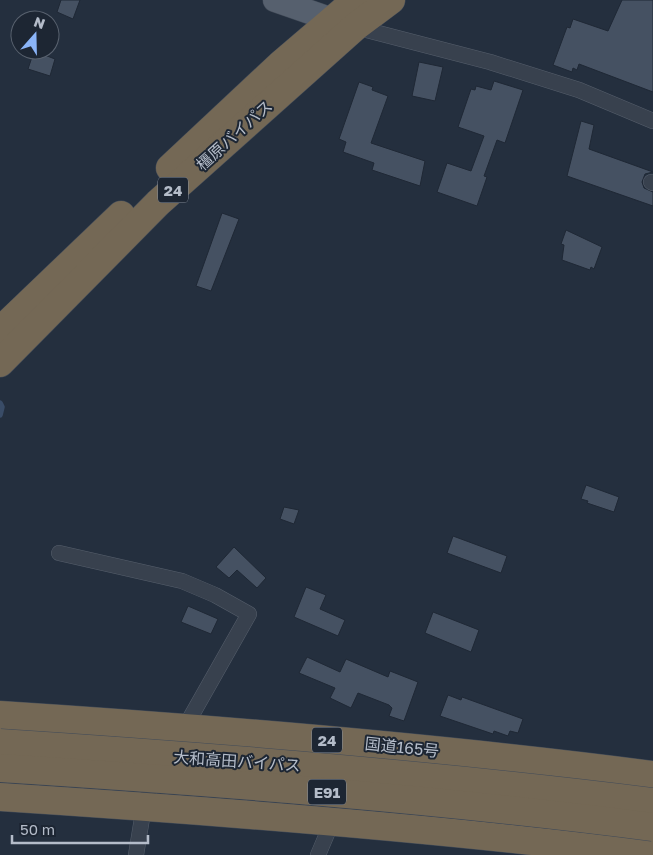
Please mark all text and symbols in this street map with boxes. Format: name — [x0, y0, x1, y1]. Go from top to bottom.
north arrow — [10, 10, 60, 60]
text: N — [32, 13, 48, 32]
street label: 橿原バイパス — [192, 96, 276, 174]
road number: 24 — [158, 178, 188, 202]
road number: 24 — [312, 728, 342, 752]
street label: 国道165号 — [364, 733, 440, 761]
street label: 大和高田バイパス — [173, 747, 301, 775]
road number: E91 — [308, 780, 346, 804]
scale bar — [12, 812, 149, 844]
text: 50 m — [20, 820, 55, 838]

